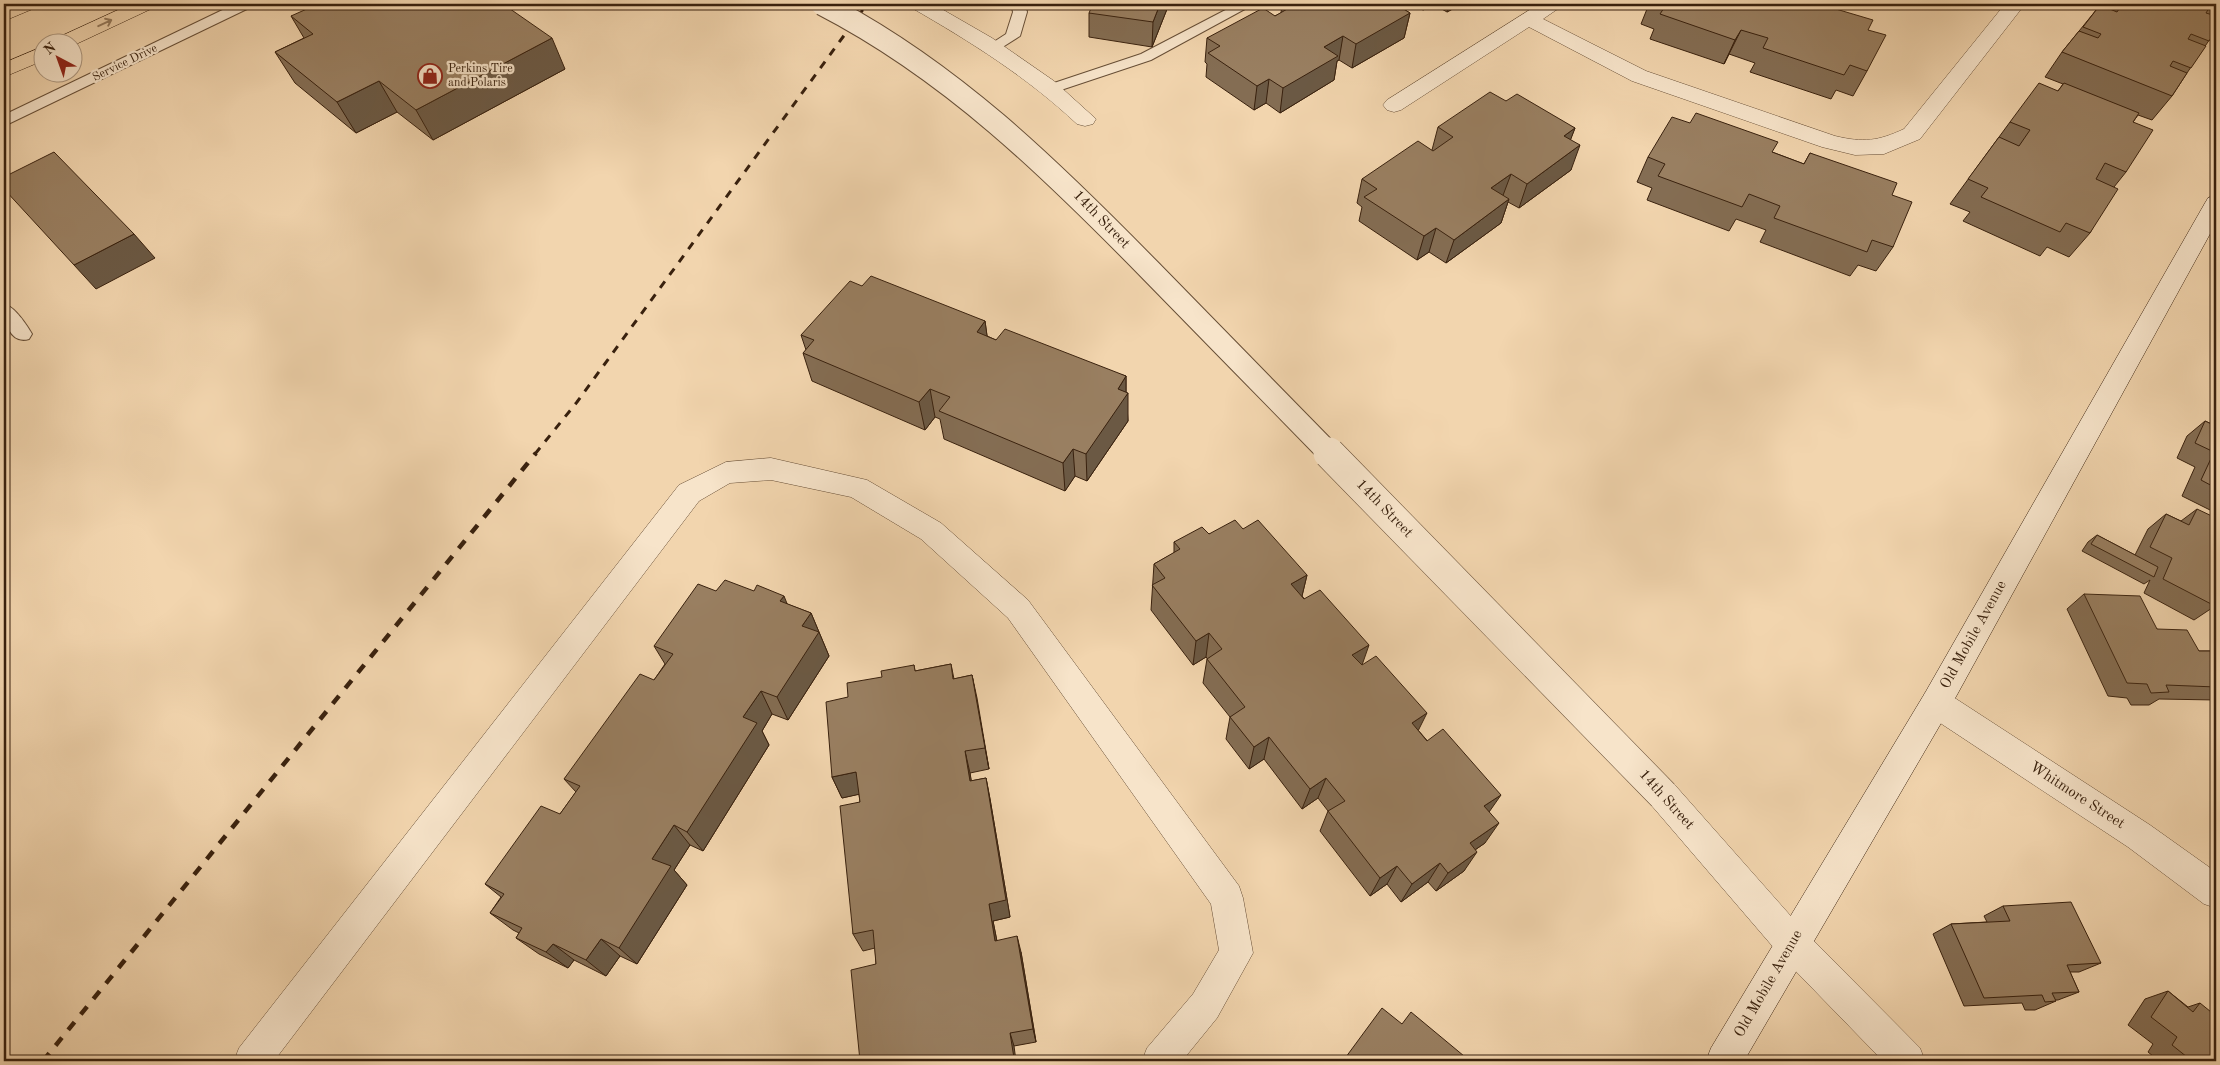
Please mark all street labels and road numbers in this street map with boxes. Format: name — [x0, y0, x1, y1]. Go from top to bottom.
street label: Service Drive — [91, 42, 160, 84]
street label: 14th Street — [1070, 188, 1132, 252]
street label: 14th Street — [1353, 477, 1415, 541]
street label: Old Mobile Avenue — [1938, 578, 2010, 692]
street label: Whitmore Street — [2027, 760, 2127, 832]
street label: 14th Street — [1635, 767, 1697, 833]
street label: Old Mobile Avenue — [1732, 928, 1806, 1040]

